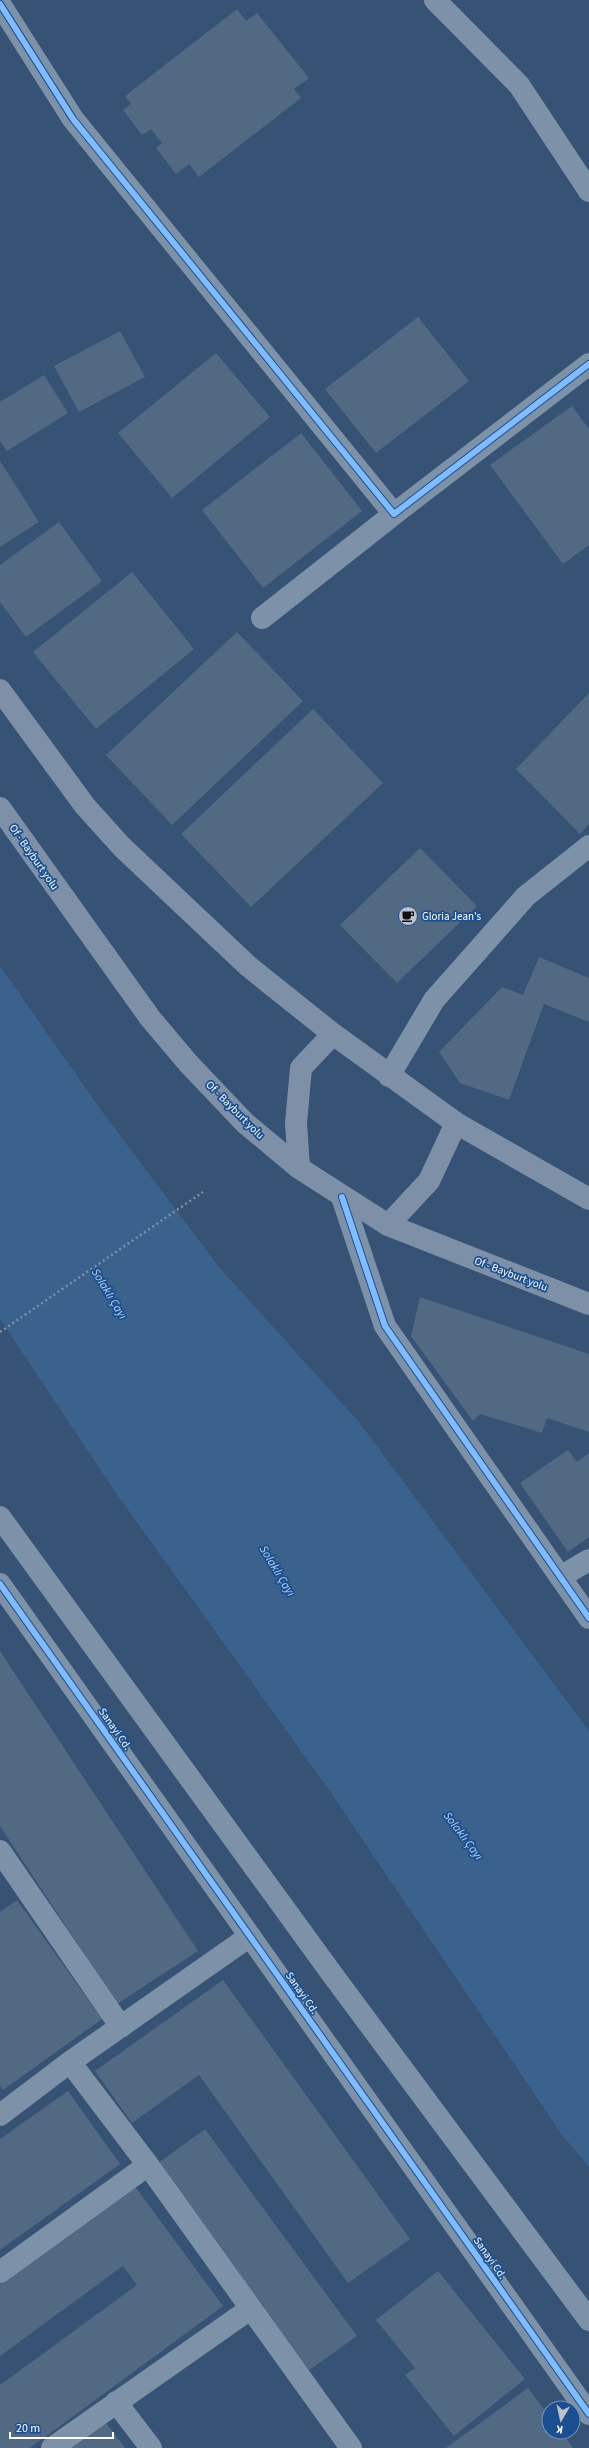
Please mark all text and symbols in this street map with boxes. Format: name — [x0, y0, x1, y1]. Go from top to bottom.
street label: Of - Bayburt yolu — [6, 821, 62, 893]
cafe icon: Gloria Jean's — [397, 905, 419, 927]
place label: Gloria Jean's — [422, 909, 481, 924]
street label: Of - Bayburt yolu — [202, 1077, 268, 1143]
street label: Of - Bayburt yolu — [472, 1253, 550, 1295]
water label: Solaklı Çayı — [87, 1265, 131, 1323]
water label: Solaklı Çayı — [255, 1542, 299, 1600]
street label: Sanayi Cd. — [95, 1705, 135, 1753]
water label: Solaklı Çayı — [439, 1808, 487, 1864]
street label: Sanayi Cd. — [282, 1969, 322, 2017]
street label: Sanayi Cd. — [470, 2234, 510, 2282]
north arrow — [541, 2400, 581, 2440]
scale bar — [10, 2414, 113, 2440]
text: 20 m — [16, 2420, 40, 2437]
text: K — [555, 2421, 564, 2437]

